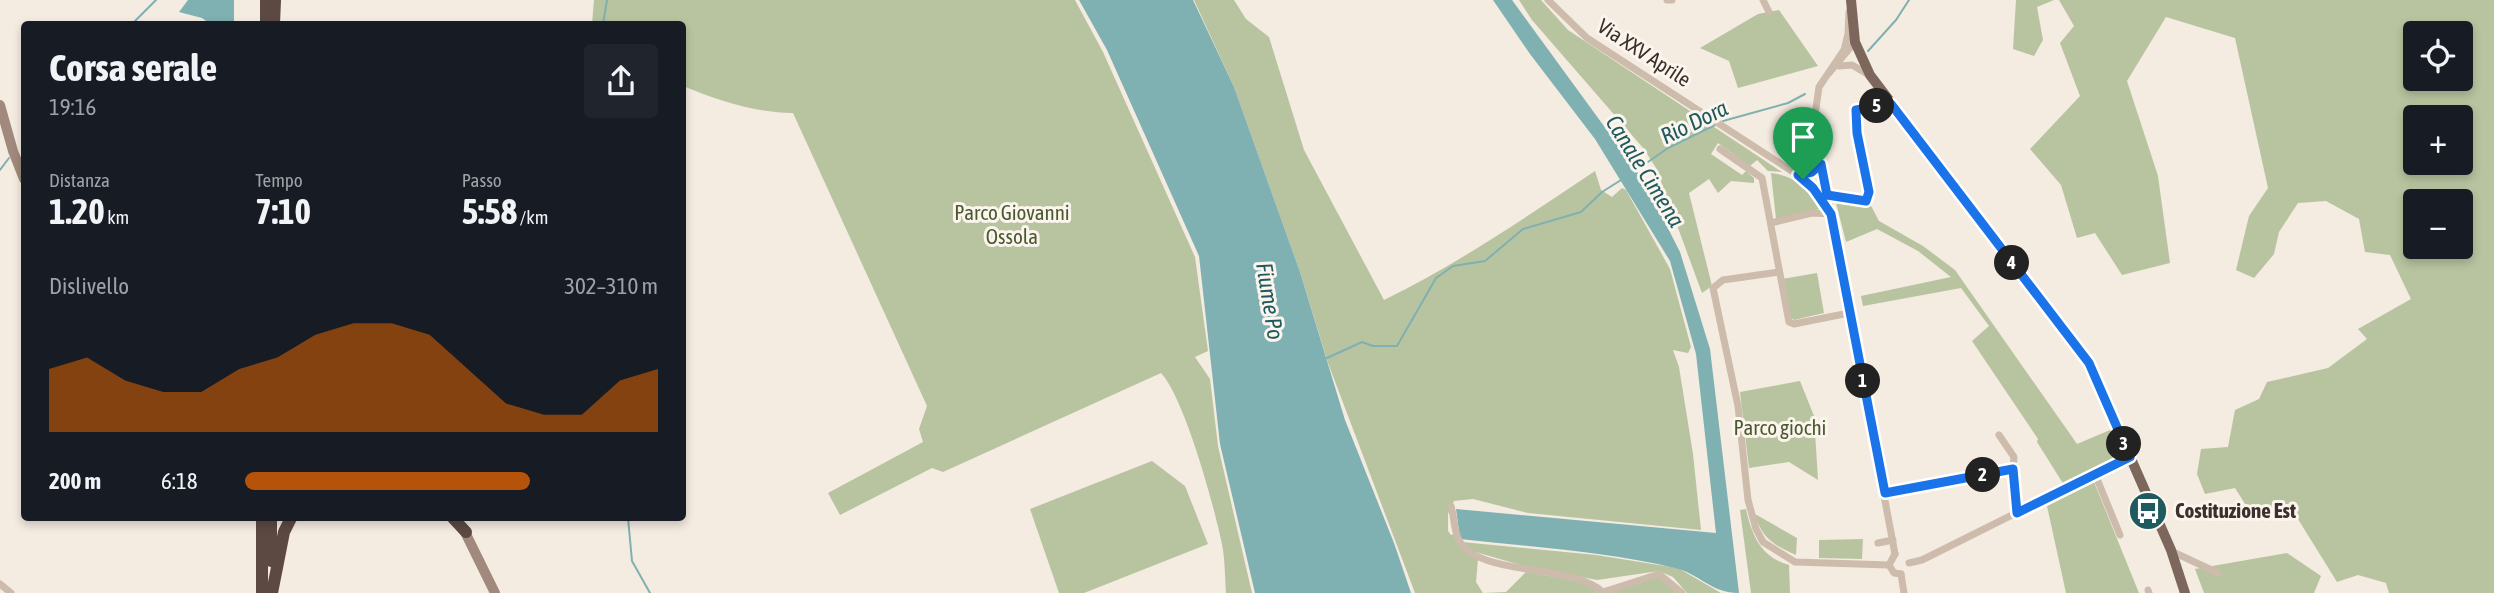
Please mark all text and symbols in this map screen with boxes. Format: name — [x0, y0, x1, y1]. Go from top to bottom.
street label: Via XXV Aprile — [1594, 13, 1696, 91]
map controls — [2403, 21, 2473, 259]
button: locate — [2403, 21, 2473, 91]
button: share — [584, 44, 658, 118]
text: Corsa serale — [49, 46, 217, 89]
pin: 5 — [1860, 88, 1895, 124]
text: 19:16 — [49, 94, 96, 120]
text: 5 — [1872, 94, 1881, 116]
water label: Rio Dora — [1656, 95, 1732, 149]
button: + — [2403, 105, 2473, 175]
pin — [1773, 107, 1833, 179]
water label: Canale Cimena — [1600, 110, 1690, 232]
icon: arrive — [1784, 118, 1822, 156]
text: Distanza — [49, 169, 110, 191]
text: Tempo — [255, 169, 303, 191]
text: Passo — [462, 169, 502, 191]
button: − — [2403, 189, 2473, 259]
text: 1.20 — [49, 191, 105, 231]
text: 7:10 — [255, 191, 311, 231]
text: 5:58 — [462, 191, 517, 231]
park label: Parco Giovanni Ossola — [954, 200, 1070, 248]
text: km — [105, 206, 129, 228]
text: /km — [517, 206, 548, 228]
pin: 4 — [1994, 246, 2030, 280]
text: 4 — [2007, 251, 2016, 273]
water label: Fiume Po — [1251, 261, 1289, 341]
text: Dislivello — [49, 273, 129, 299]
text: 302–310 m — [564, 273, 658, 299]
pin: 1 — [1846, 364, 1881, 398]
text: 1 — [1858, 369, 1867, 391]
park label: Parco giochi — [1734, 415, 1826, 439]
pin: 3 — [2106, 426, 2142, 462]
text: 3 — [2119, 432, 2128, 454]
pin: 2 — [1966, 458, 2000, 492]
text: 2 — [1978, 463, 1987, 485]
text: 200 m — [49, 468, 101, 494]
text: 6:18 — [161, 468, 198, 494]
bus stop icon: Costituzione Est — [2127, 490, 2169, 532]
place label: Costituzione Est — [2175, 498, 2296, 522]

